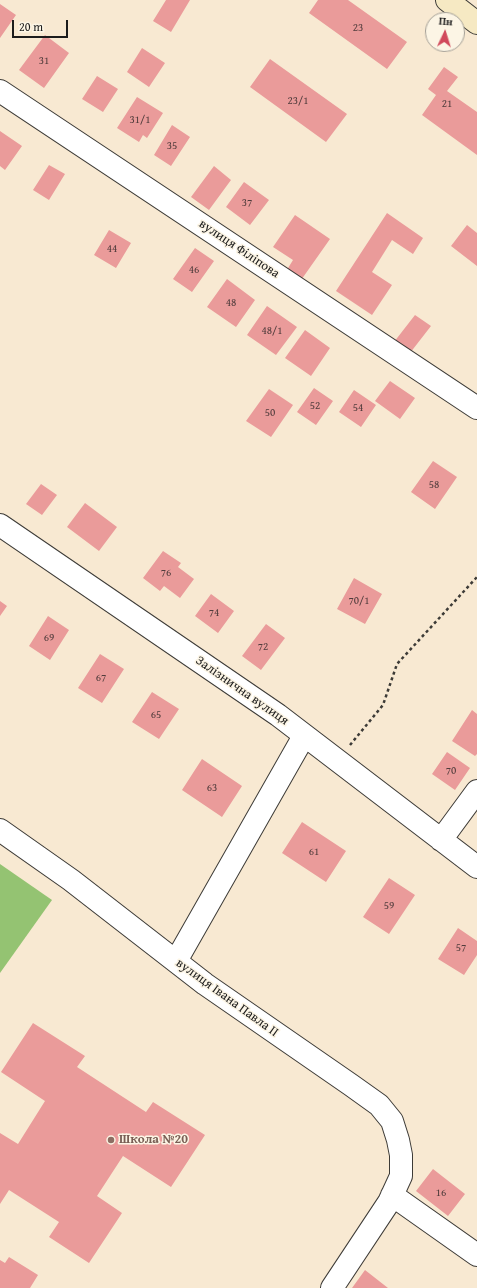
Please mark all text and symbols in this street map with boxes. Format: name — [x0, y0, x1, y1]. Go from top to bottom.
scale bar — [14, 12, 70, 38]
north arrow — [425, 12, 465, 52]
text: Пн — [438, 13, 453, 30]
text: 20 m — [19, 18, 43, 35]
house number: 23 — [353, 21, 363, 35]
house number: 31 — [39, 54, 49, 68]
house number: 23/1 — [287, 94, 309, 108]
house number: 21 — [442, 97, 452, 111]
house number: 31/1 — [129, 113, 151, 127]
house number: 35 — [167, 139, 177, 153]
house number: 37 — [242, 196, 252, 210]
street label: вулиця Філіпова — [196, 216, 282, 282]
house number: 44 — [107, 242, 117, 256]
house number: 46 — [189, 263, 199, 277]
house number: 48 — [226, 296, 236, 310]
house number: 48/1 — [261, 324, 283, 338]
house number: 52 — [310, 399, 320, 413]
house number: 54 — [353, 401, 363, 415]
house number: 50 — [265, 406, 275, 420]
house number: 58 — [429, 478, 439, 492]
house number: 76 — [161, 566, 171, 580]
house number: 70/1 — [348, 594, 370, 608]
house number: 74 — [209, 606, 219, 620]
house number: 69 — [44, 631, 54, 645]
house number: 72 — [258, 640, 268, 654]
street label: Залізнична вулиця — [192, 653, 292, 729]
house number: 67 — [96, 671, 106, 685]
house number: 65 — [151, 708, 161, 722]
house number: 70 — [446, 764, 456, 778]
house number: 63 — [207, 781, 217, 795]
house number: 61 — [309, 845, 319, 859]
house number: 59 — [384, 899, 394, 913]
house number: 57 — [456, 941, 466, 955]
street label: вулиця Івана Павла II — [173, 956, 281, 1040]
place label: Школа №20 — [119, 1132, 188, 1148]
marker: Школа №20 — [106, 1135, 116, 1145]
house number: 16 — [436, 1186, 446, 1200]

